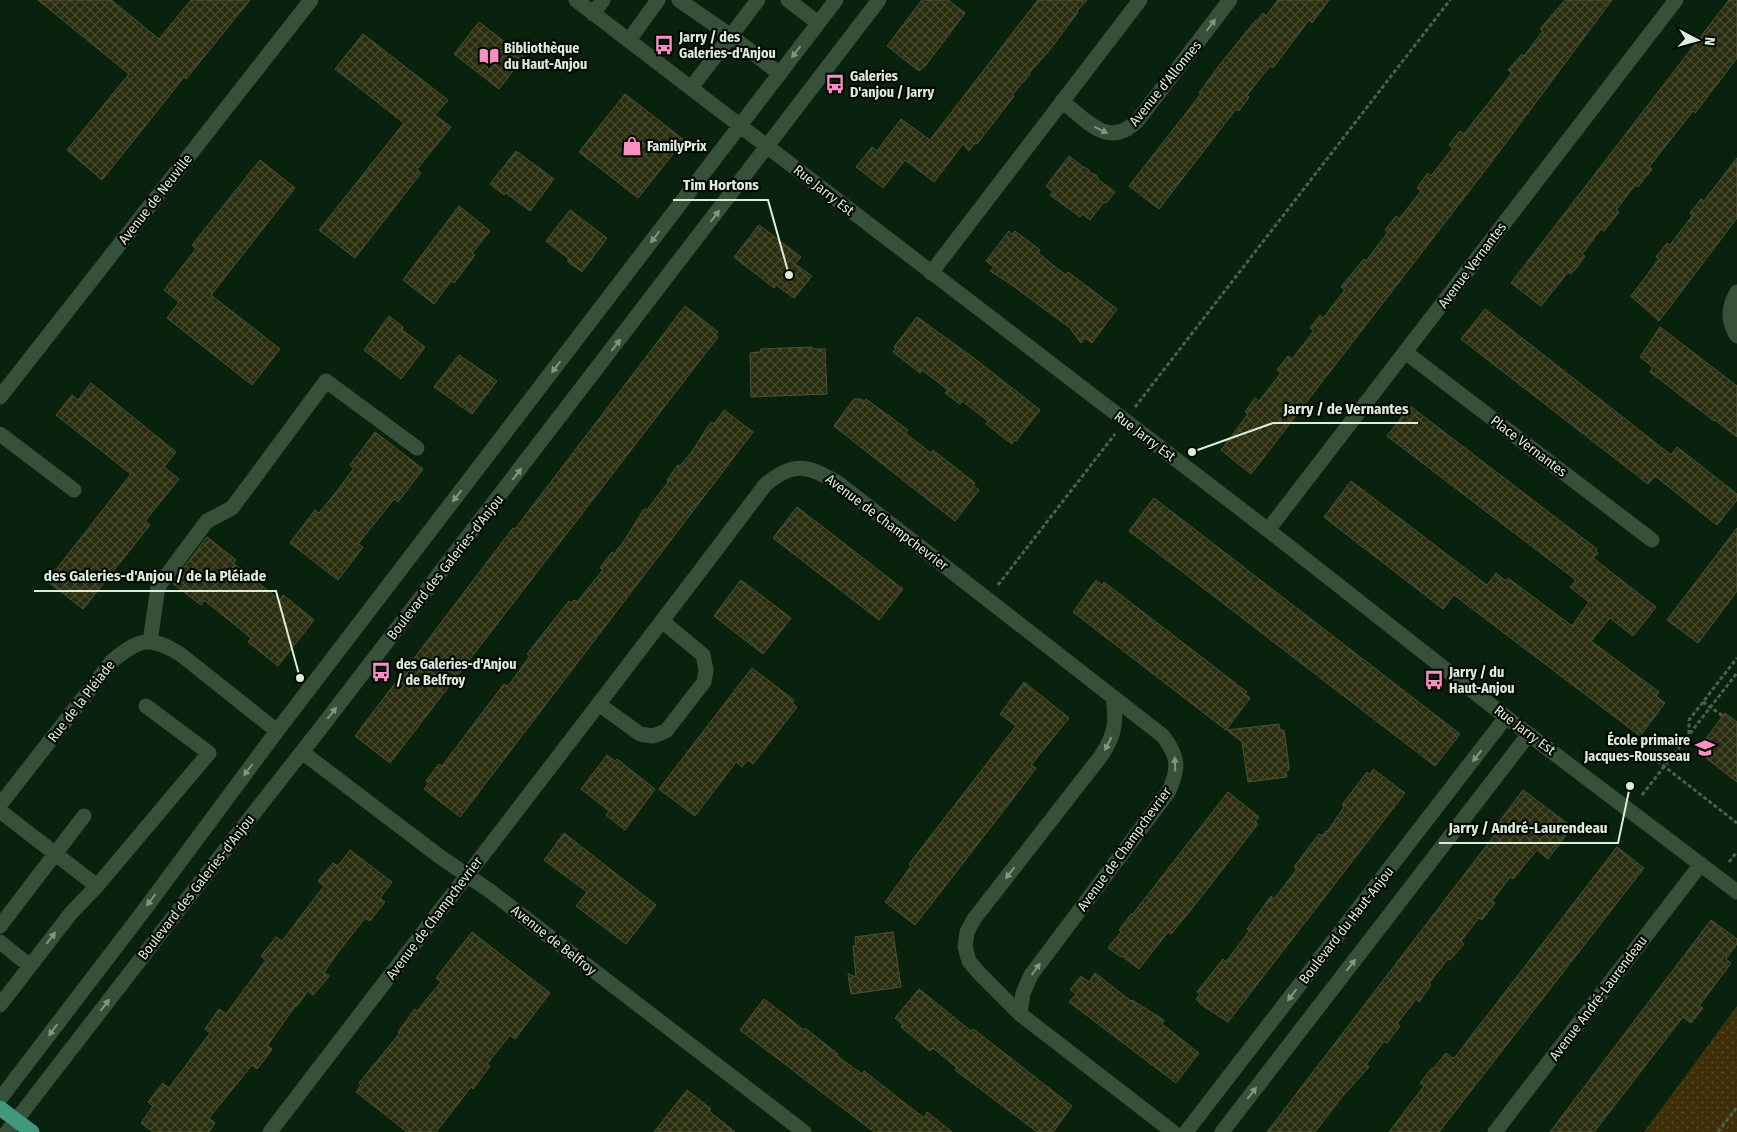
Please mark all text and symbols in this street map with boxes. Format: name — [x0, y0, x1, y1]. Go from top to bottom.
north arrow — [1672, 15, 1722, 65]
one-way arrow — [1206, 18, 1216, 32]
place label: Jarry / des Galeries-d'Anjou — [678, 29, 776, 62]
bus stop icon: Jarry / des Galeries-d'Anjou — [653, 34, 675, 56]
text: N — [1701, 36, 1718, 46]
street label: Avenue d'Allonnes — [1126, 37, 1205, 129]
place label: Bibliothèque du Haut-Anjou — [504, 40, 587, 73]
library icon: Bibliothèque du Haut-Anjou — [478, 45, 500, 67]
one-way arrow — [791, 46, 801, 59]
place label: Galeries D'anjou / Jarry — [850, 68, 935, 101]
bus stop icon: Galeries D'anjou / Jarry — [824, 73, 846, 95]
one-way arrow — [1094, 126, 1109, 134]
shop icon: FamilyPrix — [621, 135, 643, 157]
place label: FamilyPrix — [647, 138, 707, 155]
street label: Avenue de Neuville — [115, 151, 196, 248]
street label: Rue Jarry Est — [790, 161, 858, 220]
callout: Tim Hortons — [673, 170, 768, 200]
text: Tim Hortons — [683, 176, 759, 194]
one-way arrow — [710, 209, 720, 223]
street label: Avenue Vernantes — [1435, 219, 1510, 311]
one-way arrow — [650, 230, 660, 244]
one-way arrow — [611, 338, 621, 352]
one-way arrow — [551, 360, 562, 373]
callout: Jarry / de Vernantes — [1273, 393, 1418, 423]
text: Jarry / de Vernantes — [1282, 400, 1409, 418]
street label: Rue Jarry Est — [1111, 408, 1179, 465]
street label: Place Vernantes — [1487, 412, 1570, 481]
one-way arrow — [511, 467, 522, 480]
street label: Avenue de Champchevrier — [822, 471, 951, 574]
one-way arrow — [452, 489, 463, 502]
street label: Boulevard des Galeries-d'Anjou — [384, 491, 507, 643]
callout: des Galeries-d'Anjou / de la Pléiade — [34, 561, 276, 591]
text: des Galeries-d'Anjou / de la Pléiade — [44, 567, 267, 585]
place label: des Galeries-d'Anjou / de Belfroy — [396, 656, 516, 689]
street label: Rue de la Pléiade — [44, 657, 119, 746]
bus stop icon: des Galeries-d'Anjou / de Belfroy — [370, 661, 392, 683]
place label: Jarry / du Haut-Anjou — [1448, 664, 1514, 697]
bus stop icon: Jarry / du Haut-Anjou — [1423, 669, 1445, 691]
street label: Rue Jarry Est — [1491, 702, 1559, 759]
one-way arrow — [327, 707, 338, 720]
place label: École primaire Jacques-Rousseau — [1583, 731, 1690, 765]
one-way arrow — [1104, 736, 1112, 751]
school or university icon: École primaire Jacques-Rousseau — [1694, 737, 1716, 759]
one-way arrow — [1471, 749, 1482, 762]
one-way arrow — [1171, 756, 1179, 772]
one-way arrow — [243, 763, 253, 777]
street label: Avenue de Champchevrier — [1074, 784, 1175, 915]
street label: Boulevard des Galeries-d'Anjou — [135, 811, 258, 963]
callout: Jarry / André-Laurendeau — [1439, 813, 1618, 843]
text: Jarry / André-Laurendeau — [1447, 819, 1608, 837]
street label: Avenue de Champchevrier — [383, 854, 486, 983]
street label: Boulevard du Haut-Anjou — [1295, 863, 1397, 987]
one-way arrow — [1005, 866, 1016, 879]
one-way arrow — [146, 893, 156, 907]
street label: Avenue de Belfroy — [508, 902, 600, 979]
one-way arrow — [45, 932, 56, 945]
street label: Avenue André-Laurendeau — [1546, 933, 1651, 1064]
one-way arrow — [1346, 958, 1356, 972]
one-way arrow — [1031, 962, 1041, 976]
one-way arrow — [1286, 988, 1297, 1001]
one-way arrow — [99, 999, 110, 1012]
one-way arrow — [47, 1023, 58, 1036]
one-way arrow — [1246, 1087, 1257, 1100]

